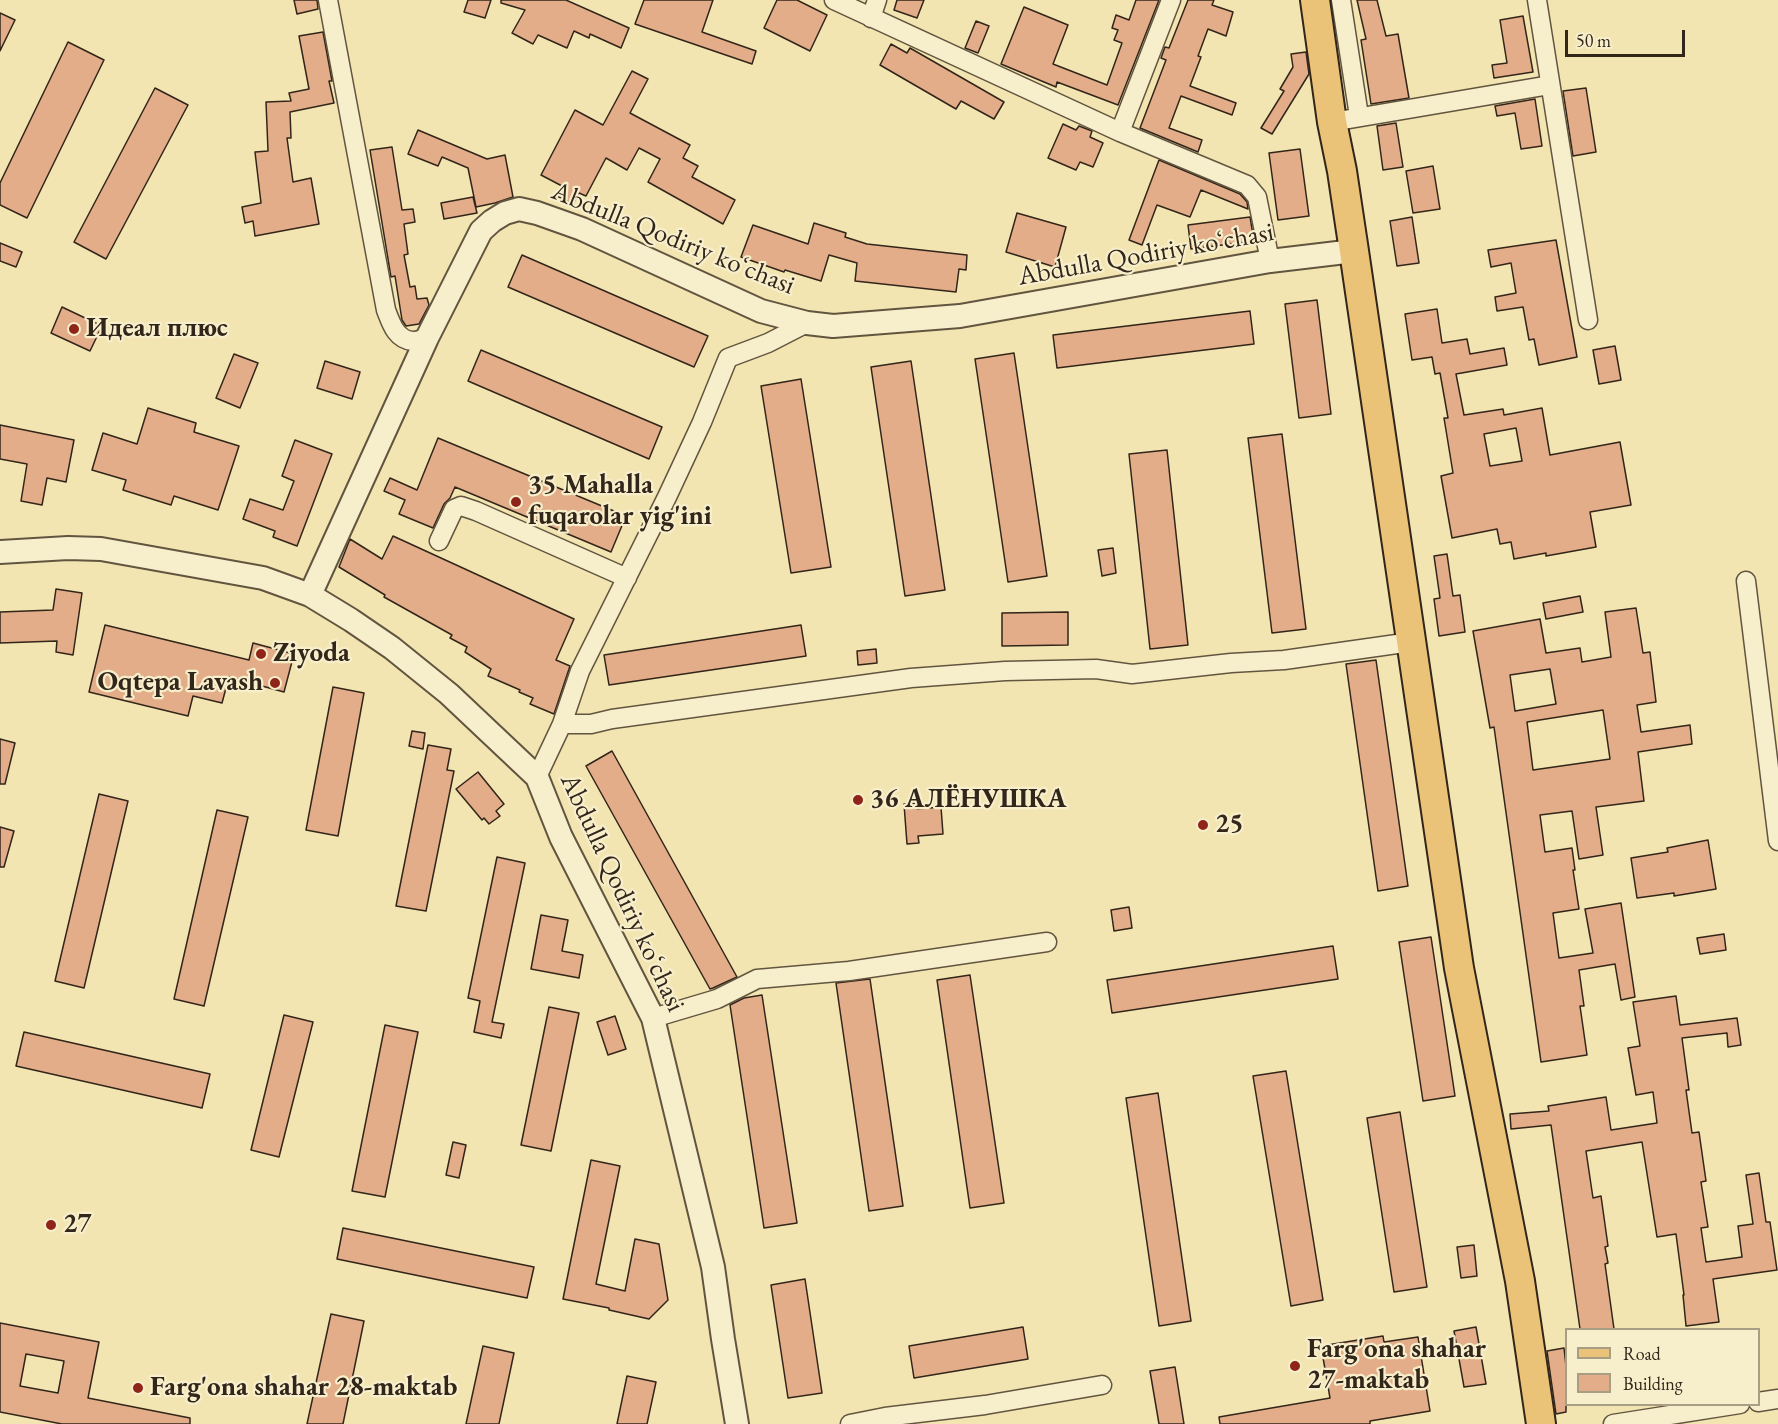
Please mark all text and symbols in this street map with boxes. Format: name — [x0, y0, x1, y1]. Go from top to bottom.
scale bar — [1568, 18, 1688, 56]
text: 50 m — [1576, 29, 1611, 52]
street label: Abdulla Qodiriy koʻchasi — [547, 175, 799, 303]
street label: Abdulla Qodiriy koʻchasi — [1016, 217, 1276, 293]
place label: Идеал плюс — [86, 313, 228, 345]
marker: Идеал плюс — [67, 322, 81, 336]
place label: 35 Mahalla fuqarolar yig'ini — [528, 470, 712, 533]
marker: 35 Mahalla fuqarolar yig'ini — [509, 495, 523, 509]
place label: Ziyoda — [273, 638, 350, 670]
marker: Ziyoda — [254, 647, 268, 661]
place label: Oqtepa Lavash — [98, 667, 263, 699]
marker: Oqtepa Lavash — [268, 676, 282, 690]
street label: Abdulla Qodiriy koʻchasi — [553, 769, 691, 1017]
place label: 36 АЛЁНУШКА — [870, 784, 1067, 816]
marker: 36 АЛЁНУШКА — [851, 793, 865, 807]
place label: 25 — [1215, 809, 1244, 841]
marker: 25 — [1196, 818, 1210, 832]
place label: 27 — [63, 1209, 92, 1241]
marker: 27 — [44, 1218, 58, 1232]
legend — [1565, 1328, 1760, 1406]
place label: Farg'ona shahar 27-maktab — [1307, 1334, 1486, 1397]
text: Road — [1623, 1342, 1661, 1365]
marker: Farg'ona shahar 27-maktab — [1288, 1359, 1302, 1373]
place label: Farg'ona shahar 28-maktab — [150, 1372, 457, 1404]
text: Building — [1623, 1372, 1683, 1395]
marker: Farg'ona shahar 28-maktab — [131, 1381, 145, 1395]

